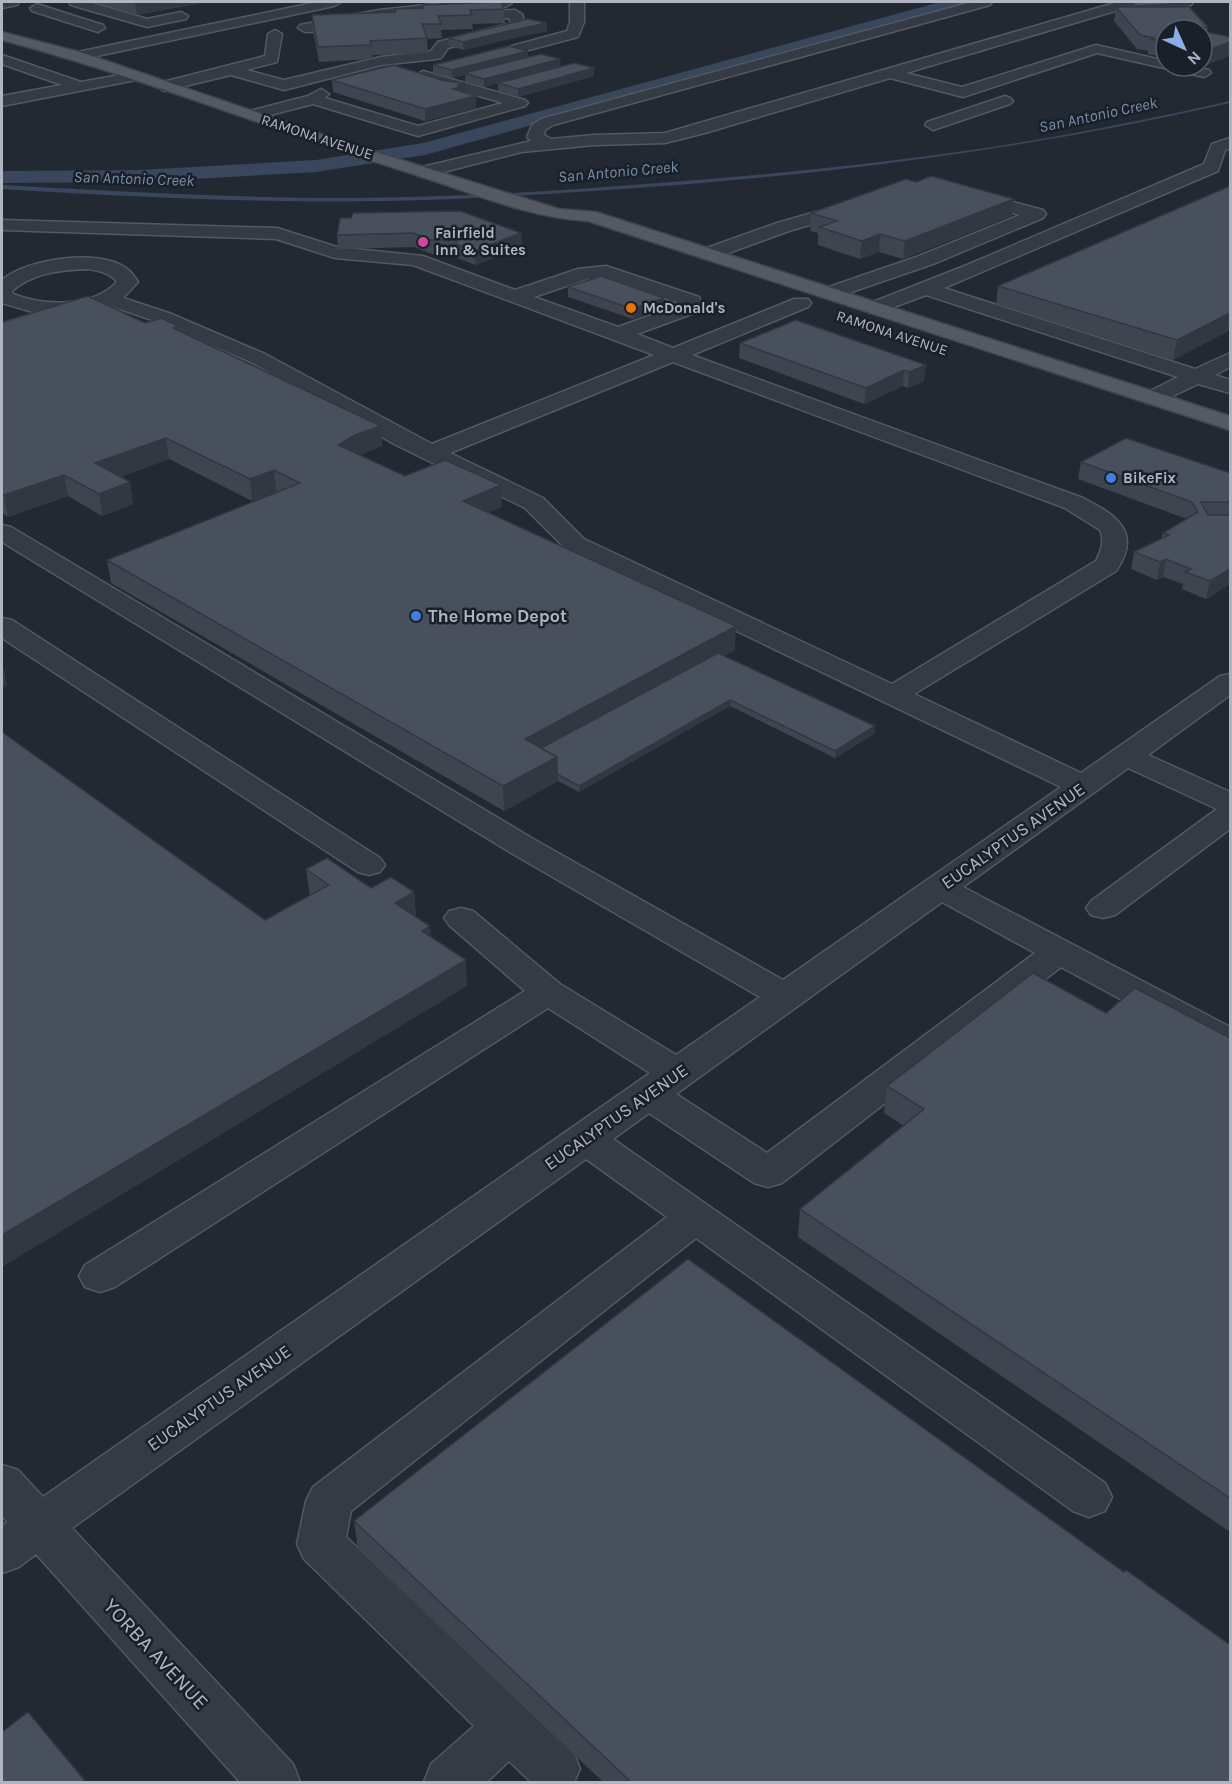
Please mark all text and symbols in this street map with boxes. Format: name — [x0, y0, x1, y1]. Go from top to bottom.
north arrow — [1154, 18, 1214, 78]
text: N — [1183, 47, 1205, 69]
water label: San Antonio Creek — [1037, 92, 1160, 136]
street label: RAMONA AVENUE — [259, 110, 375, 164]
water label: San Antonio Creek — [557, 157, 680, 186]
water label: San Antonio Creek — [73, 167, 195, 190]
place label: Fairfield Inn & Suites — [435, 224, 526, 259]
marker: Fairfield Inn & Suites — [416, 235, 430, 249]
place label: McDonald's — [643, 299, 725, 317]
marker: McDonald's — [624, 301, 638, 315]
street label: RAMONA AVENUE — [834, 306, 950, 360]
place label: BikeFix — [1123, 469, 1177, 487]
marker: BikeFix — [1104, 471, 1118, 485]
place label: The Home Depot — [428, 605, 567, 627]
marker: The Home Depot — [409, 609, 423, 623]
street label: EUCALYPTUS AVENUE — [937, 778, 1089, 894]
street label: EUCALYPTUS AVENUE — [540, 1059, 692, 1175]
street label: EUCALYPTUS AVENUE — [143, 1340, 295, 1456]
street label: YORBA AVENUE — [99, 1594, 213, 1714]

